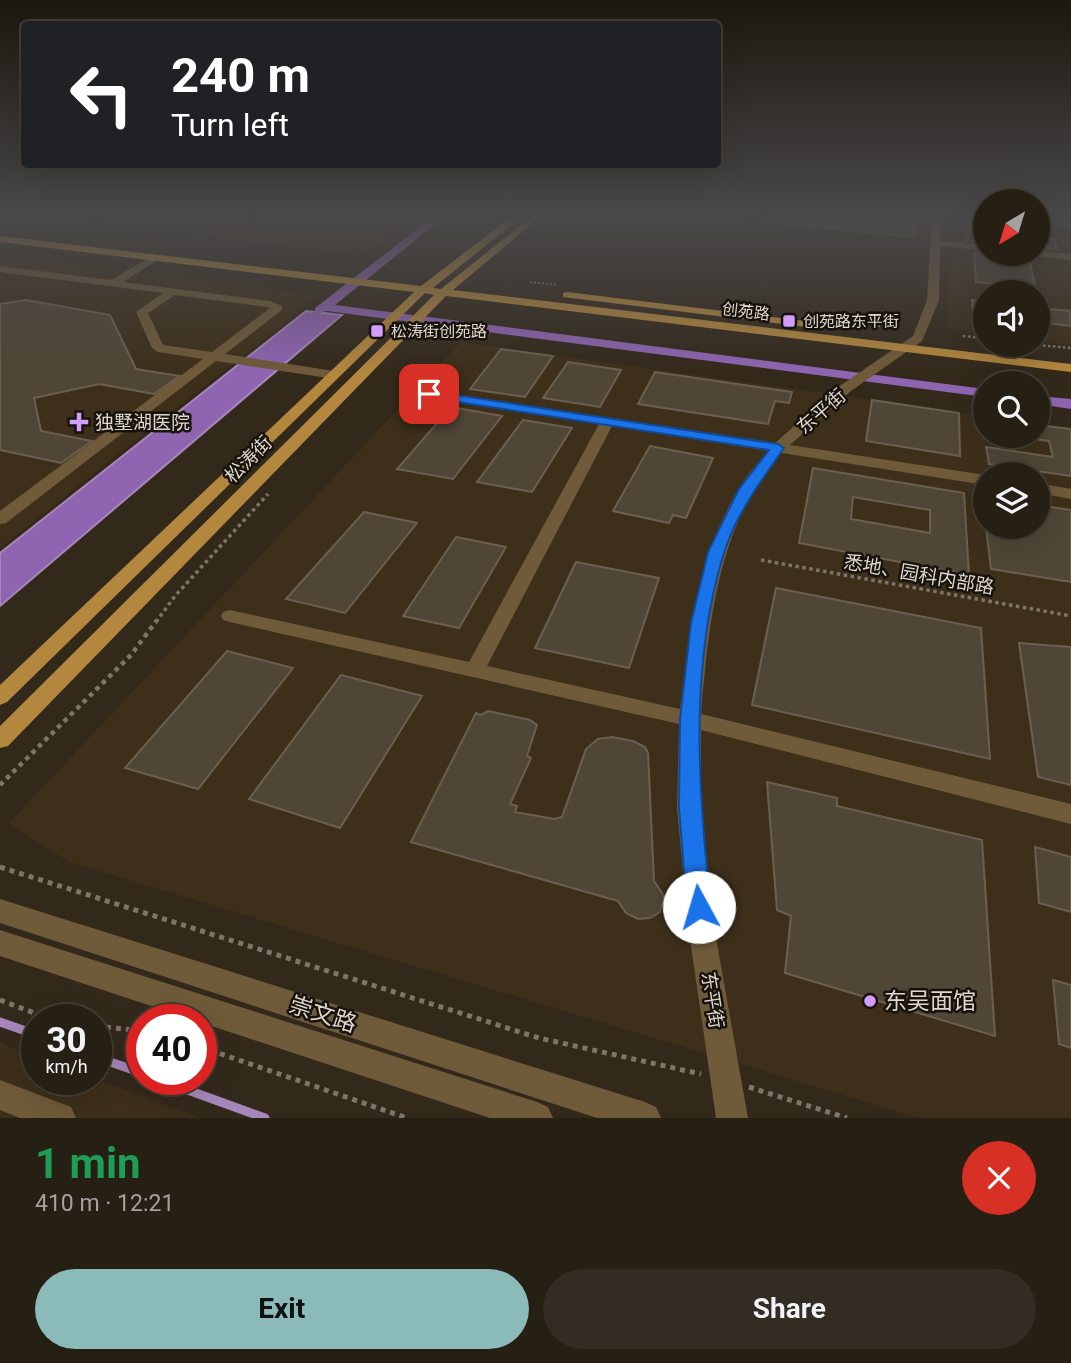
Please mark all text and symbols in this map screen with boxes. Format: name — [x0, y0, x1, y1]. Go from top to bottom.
text: 240 m — [171, 47, 310, 104]
icon: left — [56, 49, 147, 140]
text: Turn left — [171, 106, 289, 144]
north arrow — [973, 189, 1050, 266]
map controls — [973, 189, 1050, 539]
button: sound — [973, 280, 1050, 357]
street label: 创苑路 — [721, 299, 771, 324]
place label: 创苑路东平街 — [803, 312, 899, 331]
marker: 创苑路东平街 — [781, 313, 797, 329]
place label: 松涛街创苑路 — [391, 322, 487, 341]
marker: 松涛街创苑路 — [369, 323, 385, 339]
pin — [399, 364, 459, 424]
button: search — [973, 371, 1050, 448]
icon: arrive — [410, 375, 448, 413]
street label: 东平街 — [792, 384, 850, 439]
place label: 独墅湖医院 — [95, 411, 190, 434]
marker: 独墅湖医院 — [69, 412, 89, 432]
street label: 松涛街 — [220, 431, 277, 488]
button: layers — [973, 462, 1050, 539]
street label: 悉地、园科内部路 — [842, 550, 996, 599]
position arrow — [662, 870, 736, 944]
street label: 东平街 — [697, 970, 728, 1030]
place label: 东吴面馆 — [884, 988, 976, 1015]
street label: 崇文路 — [286, 991, 360, 1038]
marker: 东吴面馆 — [862, 993, 878, 1009]
speed limit sign: 40 — [126, 1004, 217, 1095]
text: 30 — [46, 1020, 87, 1061]
text: km/h — [45, 1056, 88, 1077]
text: 1 min — [35, 1139, 141, 1188]
button: close — [962, 1141, 1036, 1215]
text: 410 m · 12:21 — [35, 1190, 174, 1217]
button: Exit — [35, 1269, 529, 1349]
button: Share — [543, 1269, 1036, 1349]

